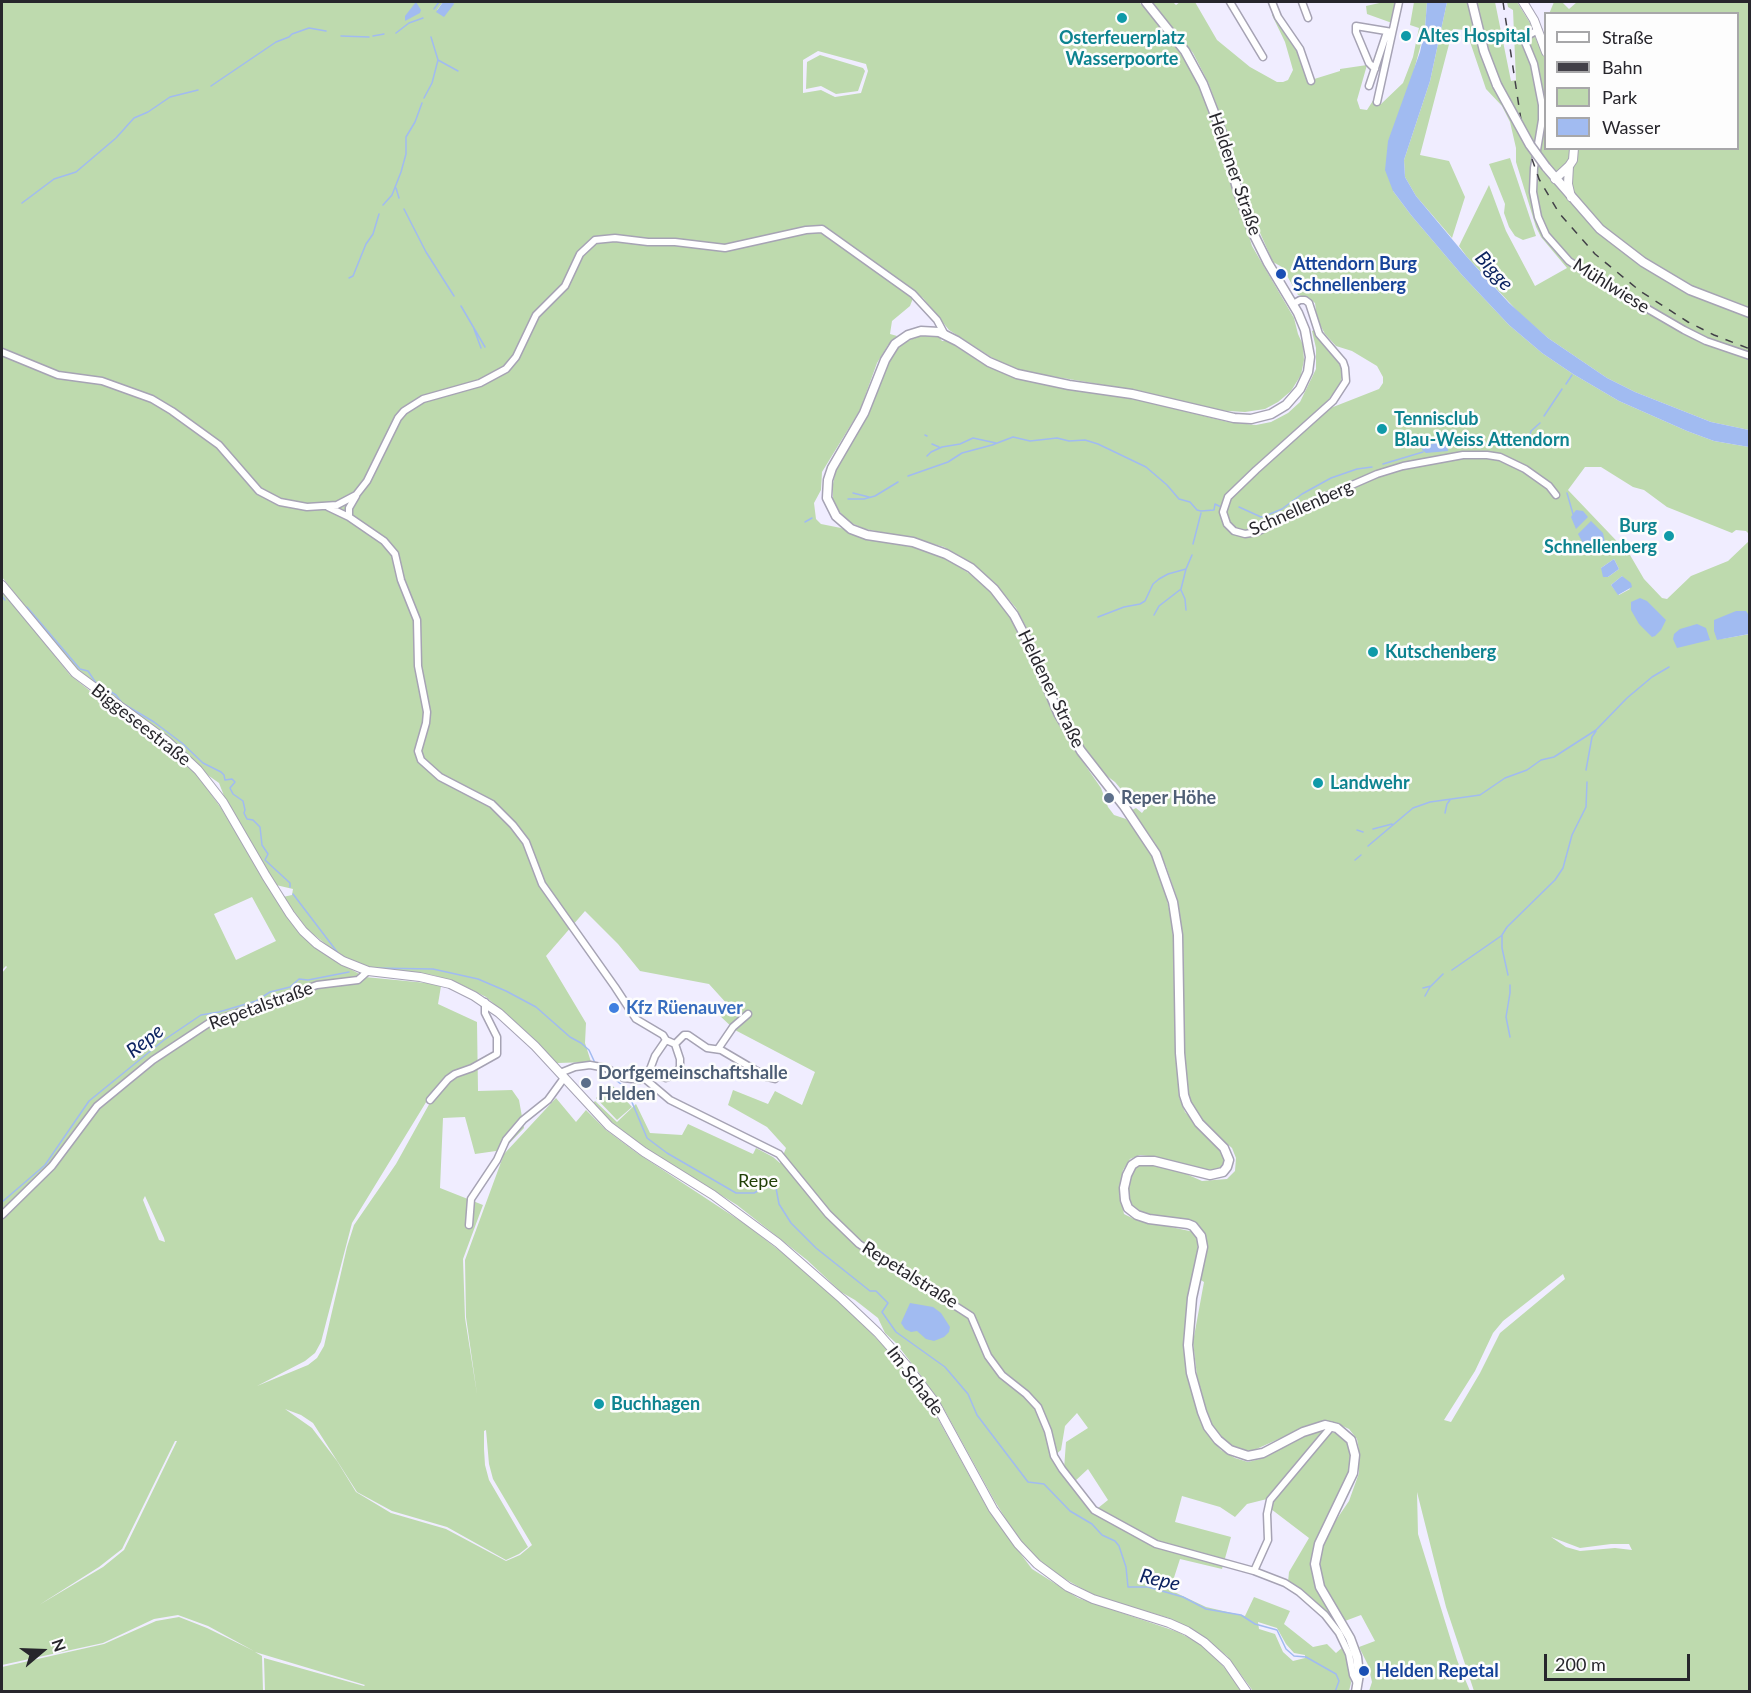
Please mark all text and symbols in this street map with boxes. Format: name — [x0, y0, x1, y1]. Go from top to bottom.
marker: Osterfeuerplatz Wasserpoorte — [1115, 11, 1129, 25]
legend — [1544, 12, 1739, 150]
place label: Altes Hospital — [1418, 25, 1530, 47]
text: Straße — [1602, 26, 1653, 48]
place label: Osterfeuerplatz Wasserpoorte — [1059, 27, 1185, 70]
marker: Altes Hospital — [1399, 29, 1413, 43]
text: Bahn — [1602, 56, 1643, 78]
text: Park — [1602, 86, 1637, 108]
street label: Heldener Straße — [1204, 110, 1266, 238]
text: Wasser — [1602, 116, 1660, 138]
water label: Bigge — [1470, 246, 1518, 296]
place label: Attendorn Burg Schnellenberg — [1293, 253, 1417, 296]
street label: Mühlwiese — [1569, 254, 1653, 318]
marker: Attendorn Burg Schnellenberg — [1274, 267, 1288, 281]
place label: Tennisclub Blau-Weiss Attendorn — [1394, 408, 1570, 450]
marker: Tennisclub Blau-Weiss Attendorn — [1375, 422, 1389, 436]
street label: Schnellenberg — [1246, 476, 1356, 540]
place label: Burg Schnellenberg — [1544, 515, 1657, 558]
marker: Burg Schnellenberg — [1662, 529, 1676, 543]
street label: Heldener Straße — [1013, 626, 1089, 752]
place label: Kutschenberg — [1385, 641, 1496, 663]
marker: Kutschenberg — [1366, 645, 1380, 659]
street label: Biggeseestraße — [87, 680, 195, 770]
place label: Landwehr — [1330, 772, 1410, 794]
marker: Landwehr — [1311, 776, 1325, 790]
place label: Reper Höhe — [1121, 787, 1216, 809]
marker: Reper Höhe — [1102, 791, 1116, 805]
street label: Repetalstraße — [206, 977, 316, 1035]
place label: Kfz Rüenauver — [626, 997, 743, 1019]
marker: Kfz Rüenauver — [607, 1001, 621, 1015]
water label: Repe — [122, 1019, 168, 1063]
place label: Dorfgemeinschaftshalle Helden — [598, 1062, 788, 1104]
marker: Dorfgemeinschaftshalle Helden — [579, 1076, 593, 1090]
park label: Repe — [738, 1170, 778, 1192]
street label: Repetalstraße — [858, 1237, 962, 1313]
street label: Im Schade — [882, 1342, 948, 1420]
place label: Buchhagen — [611, 1393, 700, 1415]
marker: Buchhagen — [592, 1397, 606, 1411]
water label: Repe — [1137, 1564, 1183, 1596]
north arrow — [12, 1621, 72, 1681]
text: N — [49, 1636, 70, 1654]
scale bar — [1547, 1642, 1692, 1680]
text: 200 m — [1555, 1653, 1606, 1675]
place label: Helden Repetal — [1376, 1660, 1499, 1682]
marker: Helden Repetal — [1357, 1664, 1371, 1678]

